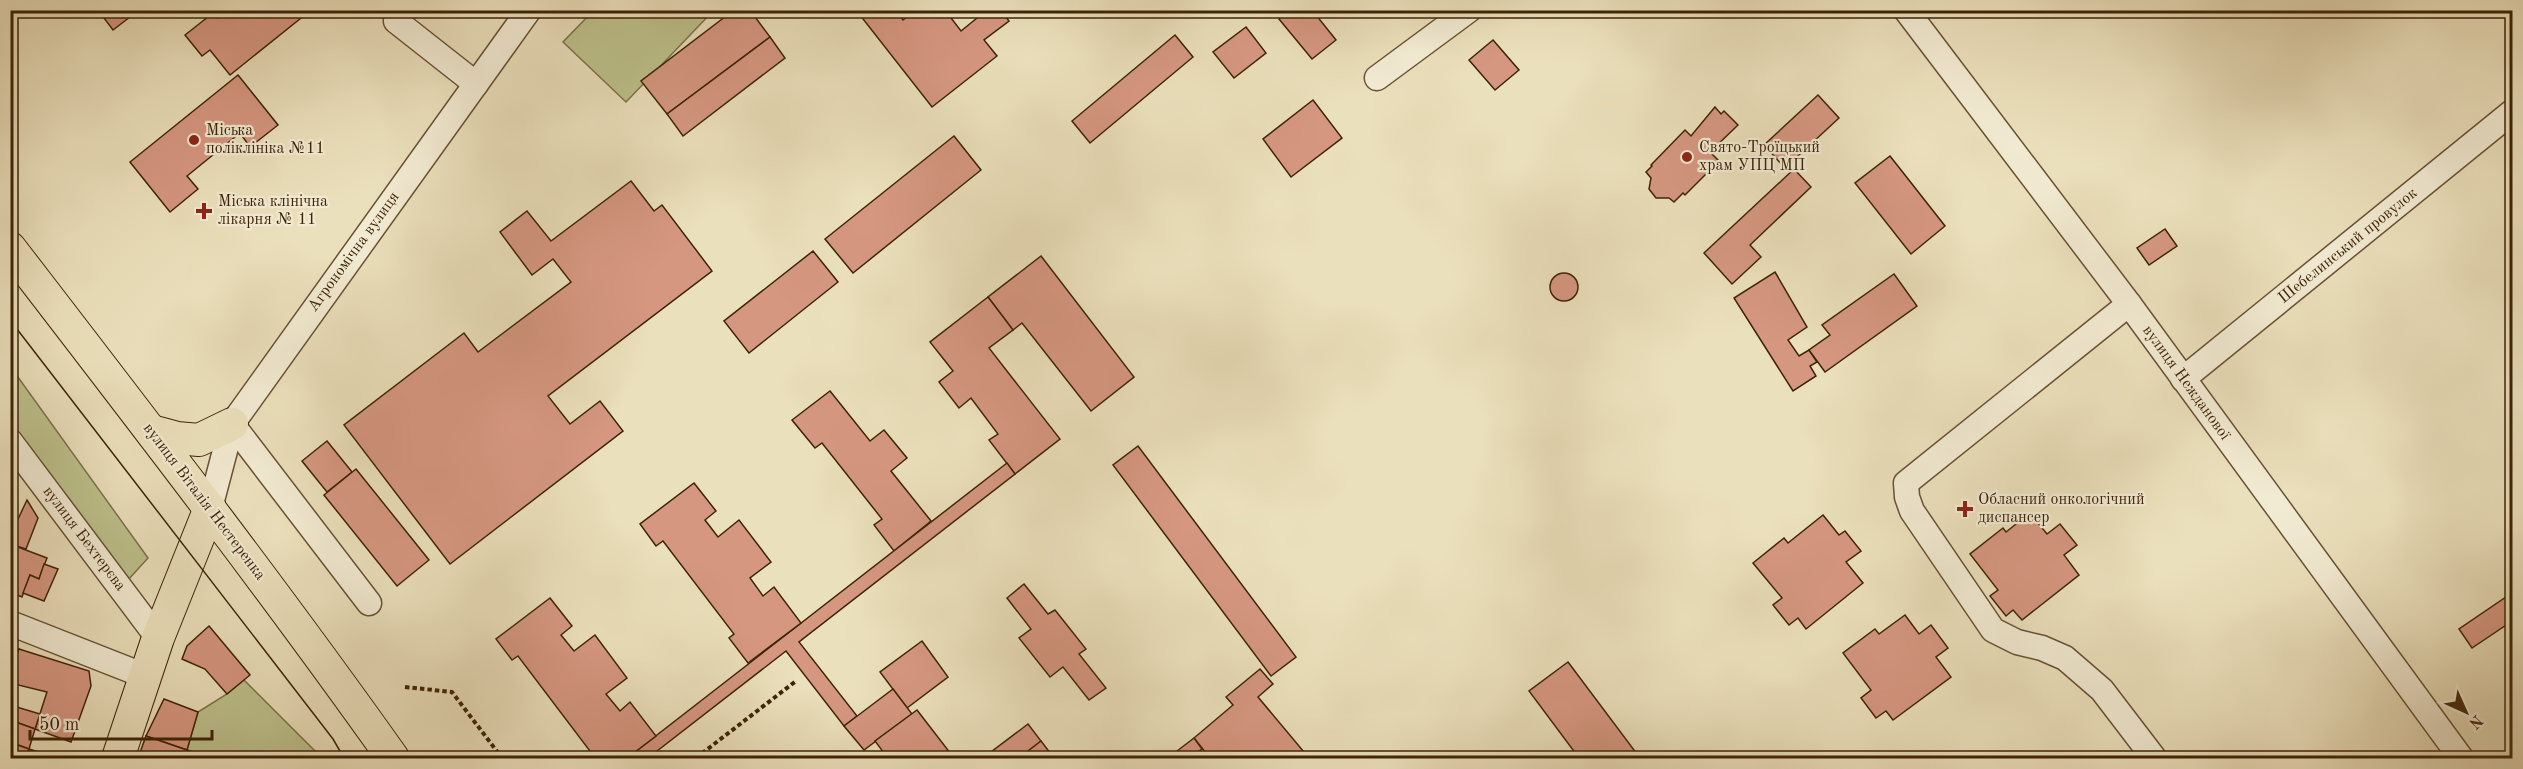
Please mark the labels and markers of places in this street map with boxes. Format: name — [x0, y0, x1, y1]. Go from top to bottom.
place label: Міська поліклініка №11 — [206, 123, 325, 157]
marker: Міська поліклініка №11 — [187, 133, 201, 147]
place label: Свято-Троїцький храм УПЦ МП — [1699, 140, 1820, 174]
marker: Свято-Троїцький храм УПЦ МП — [1680, 150, 1694, 164]
place label: Міська клінічна лікарня № 11 — [218, 194, 328, 228]
marker: Міська клінічна лікарня № 11 — [195, 202, 213, 220]
place label: Обласний онкологічний диспансер — [1978, 492, 2145, 526]
marker: Обласний онкологічний диспансер — [1956, 500, 1974, 518]

